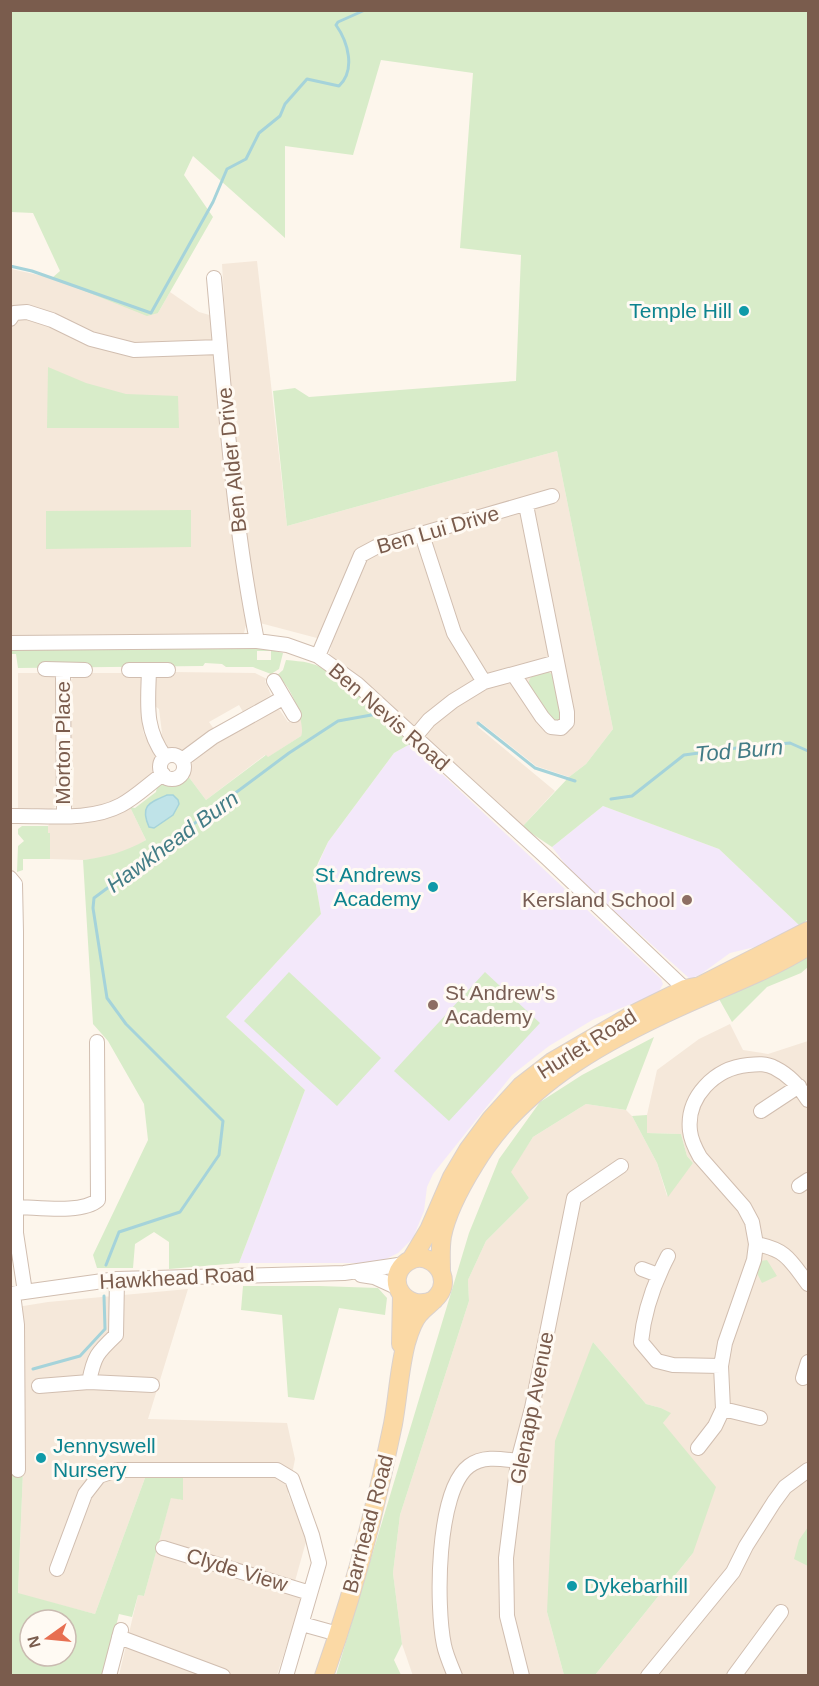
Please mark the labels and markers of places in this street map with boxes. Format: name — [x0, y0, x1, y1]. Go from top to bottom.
place label: Temple Hill — [629, 299, 732, 322]
marker: Temple Hill — [737, 304, 751, 318]
place label: St Andrews Academy — [315, 863, 421, 910]
marker: St Andrews Academy — [426, 880, 440, 894]
place label: Kersland School — [522, 888, 675, 911]
marker: Kersland School — [680, 893, 694, 907]
place label: St Andrew's Academy — [445, 981, 555, 1028]
marker: St Andrew's Academy — [426, 998, 440, 1012]
place label: Jennyswell Nursery — [53, 1434, 156, 1481]
marker: Jennyswell Nursery — [34, 1451, 48, 1465]
place label: Dykebarhill — [584, 1574, 688, 1597]
marker: Dykebarhill — [565, 1579, 579, 1593]

